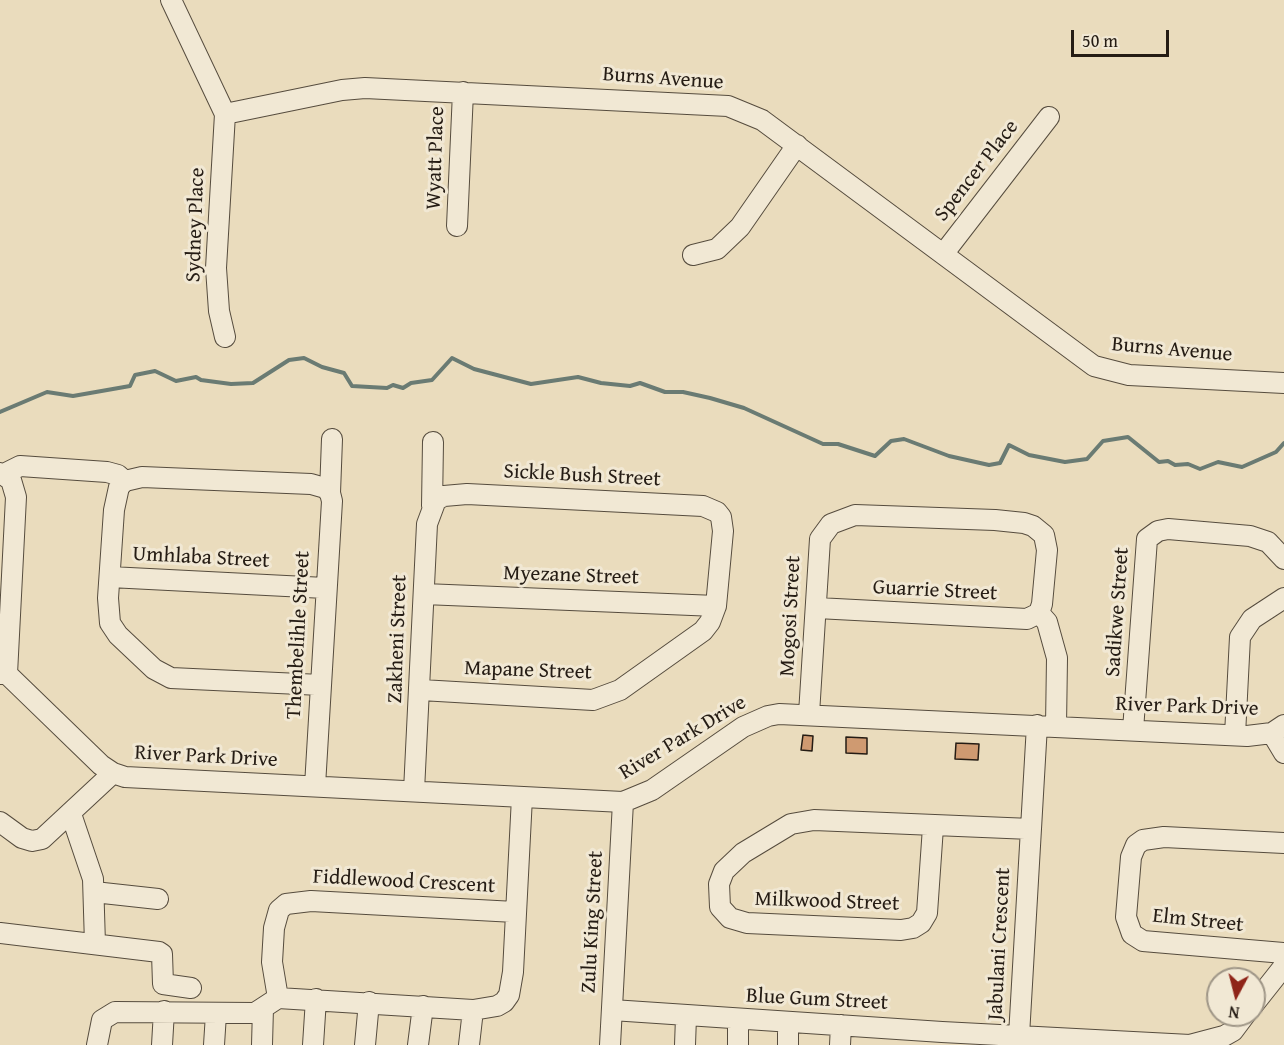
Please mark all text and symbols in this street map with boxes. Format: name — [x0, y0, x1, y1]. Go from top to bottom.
scale bar — [1074, 18, 1172, 56]
text: 50 m — [1082, 27, 1118, 54]
street label: Burns Avenue — [602, 62, 724, 96]
street label: Wyatt Place — [422, 106, 450, 210]
street label: Spencer Place — [930, 115, 1024, 227]
street label: Sydney Place — [181, 167, 211, 283]
street label: Burns Avenue — [1111, 332, 1233, 368]
street label: Sickle Bush Street — [503, 459, 661, 493]
street label: Umhlaba Street — [132, 542, 270, 574]
street label: Sadikwe Street — [1101, 546, 1135, 678]
street label: Thembelihle Street — [282, 550, 316, 720]
street label: Mogosi Street — [775, 555, 807, 677]
street label: Myezane Street — [503, 561, 639, 591]
street label: Zakheni Street — [383, 574, 413, 704]
street label: Guarrie Street — [872, 575, 998, 607]
street label: Mapane Street — [464, 656, 592, 686]
street label: River Park Drive — [615, 690, 751, 786]
street label: River Park Drive — [1115, 692, 1259, 722]
street label: River Park Drive — [134, 741, 278, 773]
street label: Zulu King Street — [577, 850, 609, 994]
street label: Fiddlewood Crescent — [312, 865, 496, 899]
street label: Jabulani Crescent — [983, 867, 1017, 1021]
street label: Milkwood Street — [754, 887, 900, 917]
street label: Elm Street — [1151, 904, 1245, 938]
north arrow — [1206, 967, 1266, 1027]
street label: Blue Gum Street — [745, 984, 889, 1016]
text: N — [1227, 1000, 1241, 1025]

